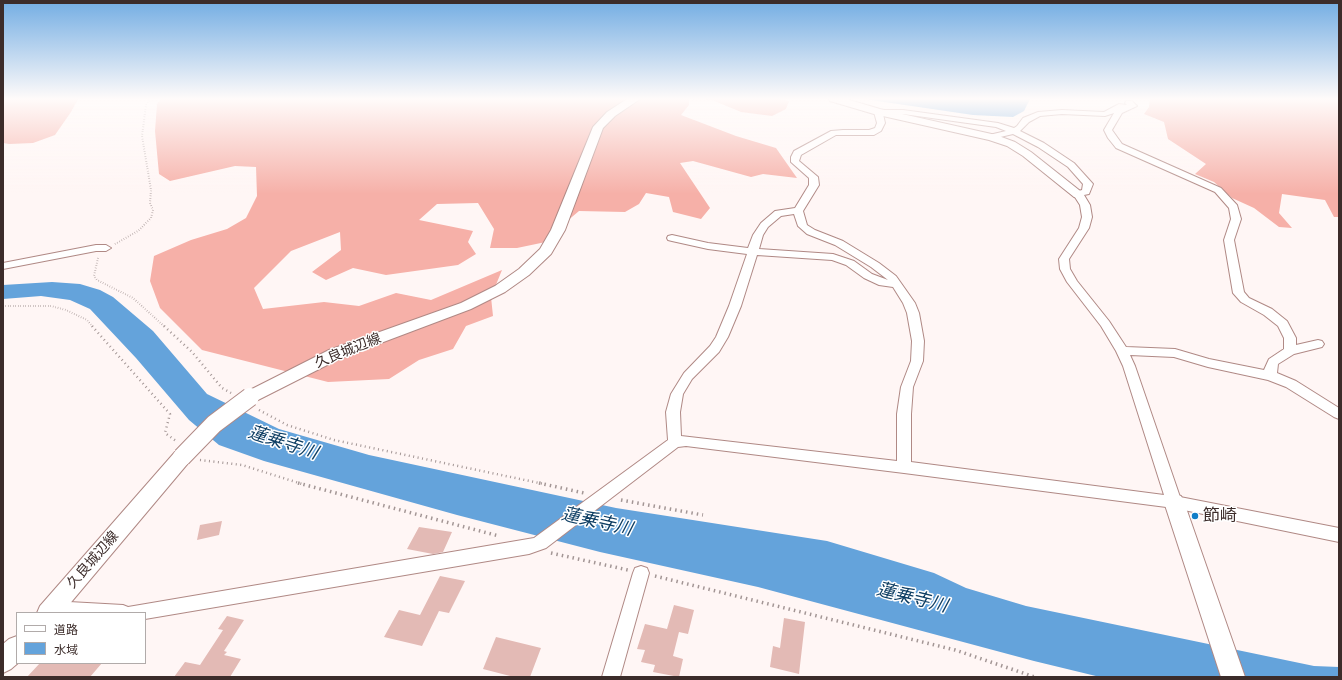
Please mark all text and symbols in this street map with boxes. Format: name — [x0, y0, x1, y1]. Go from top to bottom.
street label: 久良城辺線 — [312, 330, 384, 372]
water label: 蓮乗寺川 — [245, 422, 321, 464]
water label: 蓮乗寺川 — [559, 503, 635, 541]
place label: 節崎 — [1203, 506, 1237, 526]
marker: 節崎 — [1190, 511, 1200, 521]
street label: 久良城辺線 — [64, 528, 122, 592]
water label: 蓮乗寺川 — [874, 579, 950, 617]
legend — [16, 612, 146, 664]
text: 道路 — [54, 622, 78, 637]
text: 水域 — [54, 642, 78, 657]

